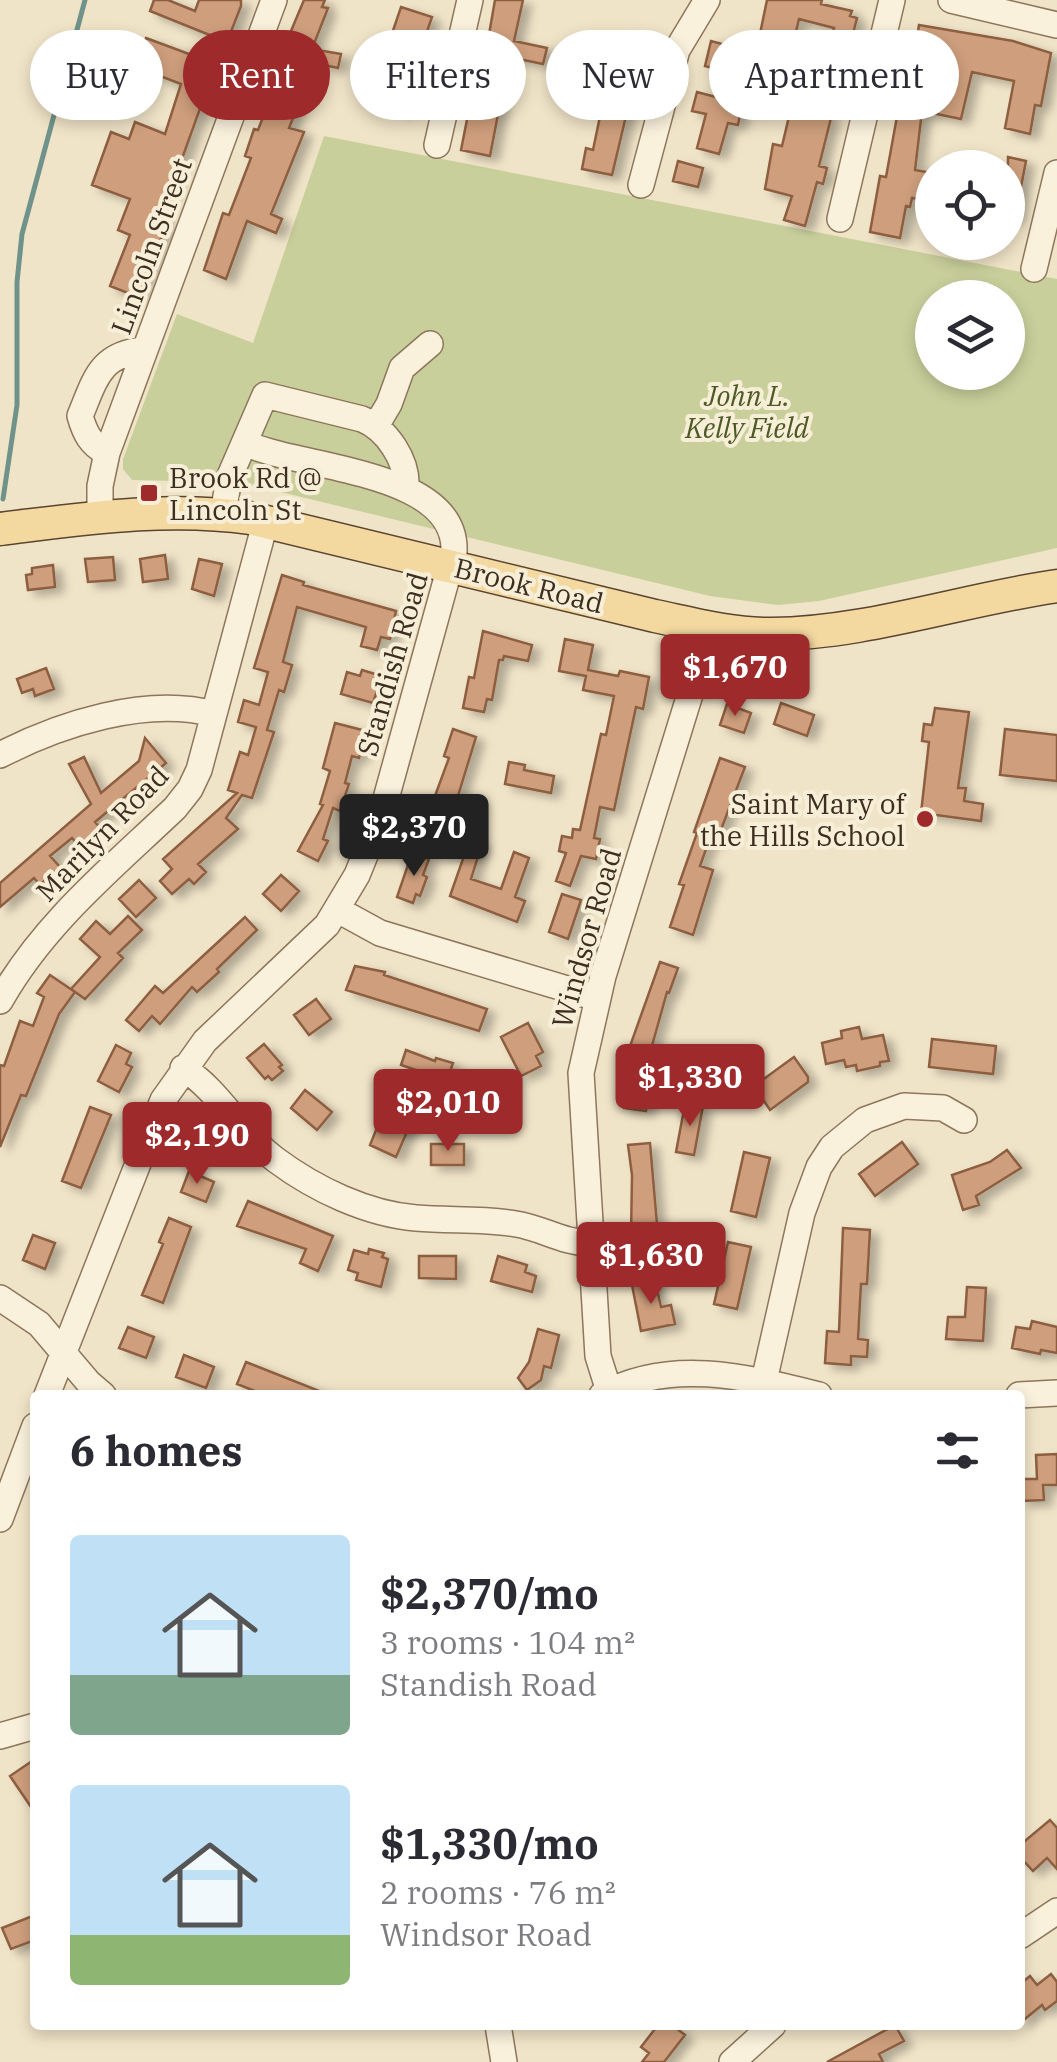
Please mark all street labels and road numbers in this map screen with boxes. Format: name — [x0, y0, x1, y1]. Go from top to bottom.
street label: Lincoln Street — [102, 153, 200, 339]
street label: Brook Road — [450, 549, 608, 621]
street label: Standish Road — [348, 568, 436, 760]
street label: Marilyn Road — [28, 757, 176, 909]
street label: Windsor Road — [543, 844, 629, 1032]

